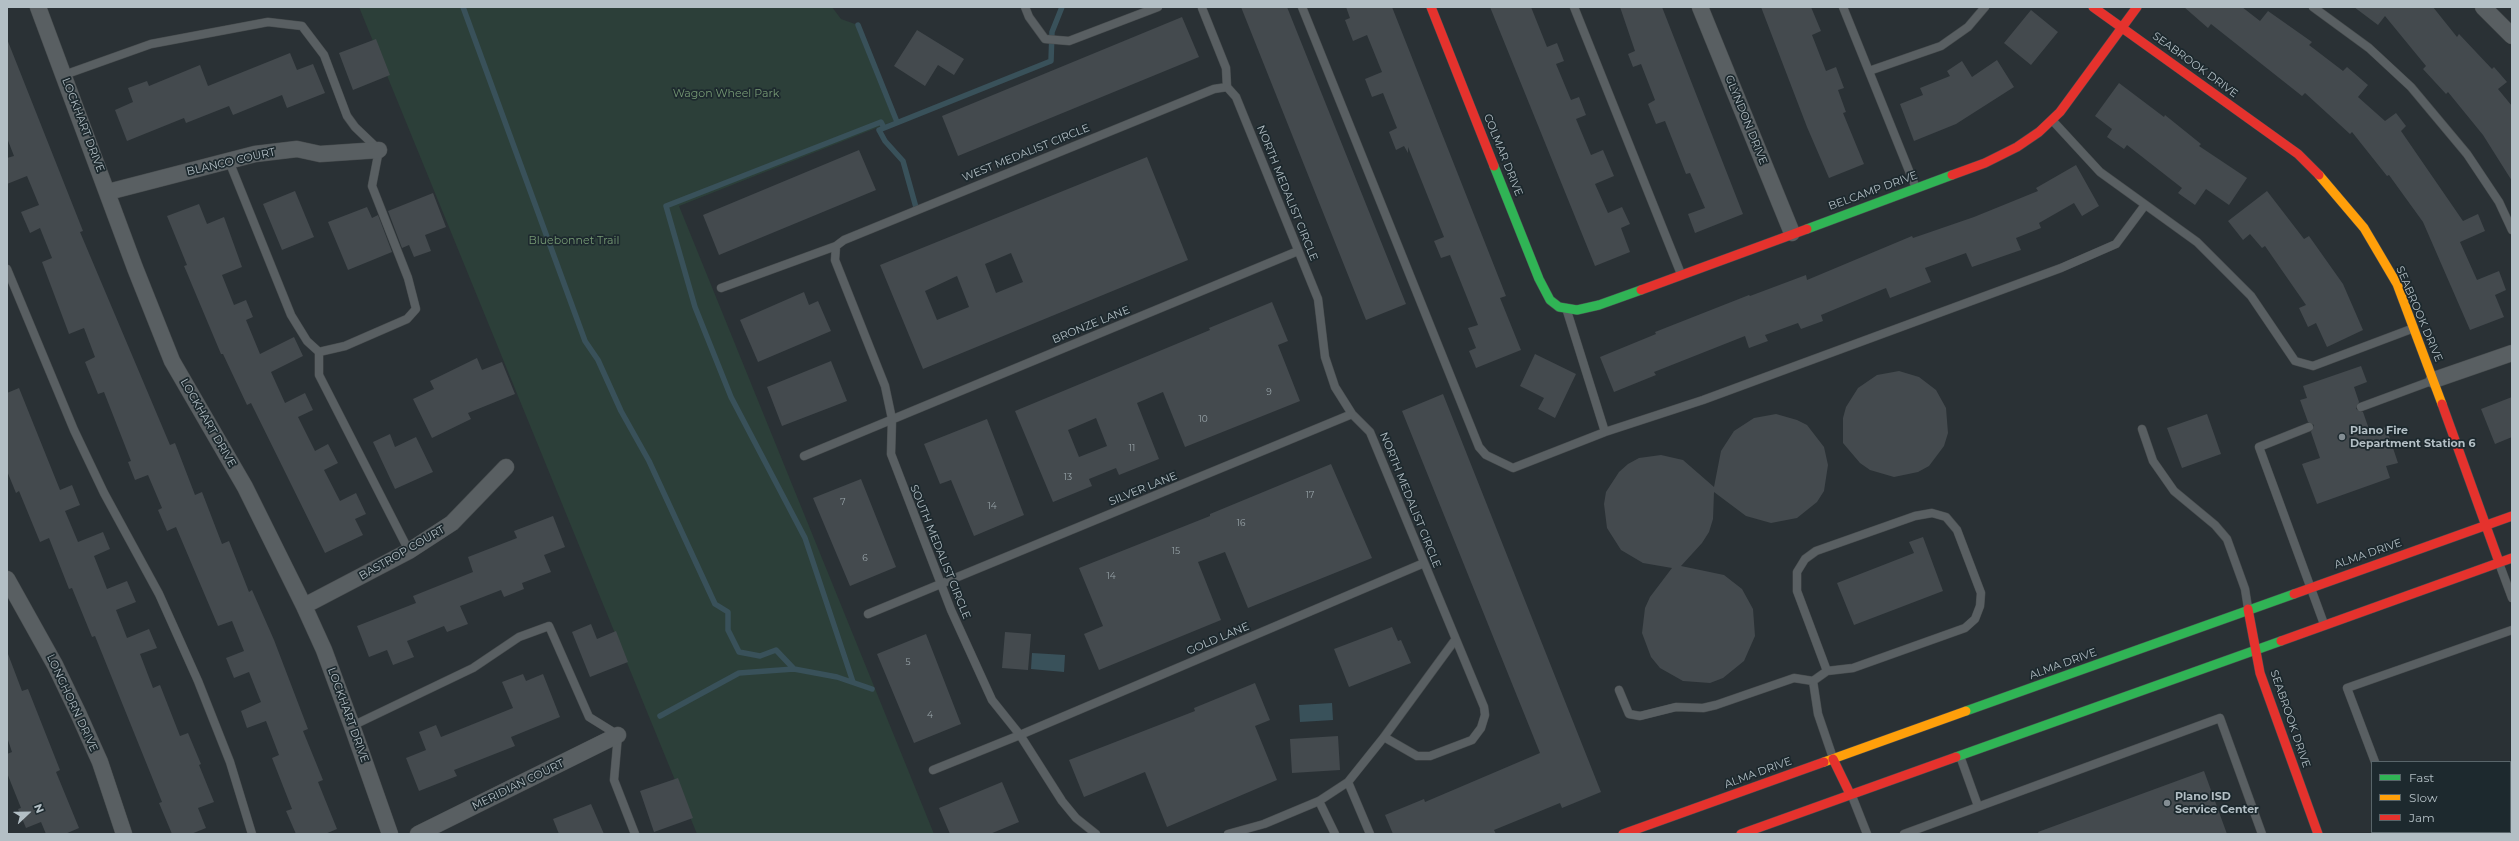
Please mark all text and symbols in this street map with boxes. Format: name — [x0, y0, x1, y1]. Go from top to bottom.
street label: SEABROOK DRIVE — [2150, 30, 2240, 100]
street label: GLYNDON DRIVE — [1722, 73, 1770, 167]
street label: LOCKHART DRIVE — [59, 76, 107, 174]
park label: Wagon Wheel Park — [673, 87, 779, 101]
street label: COLMAR DRIVE — [1481, 112, 1525, 198]
street label: WEST MEDALIST CIRCLE — [960, 121, 1092, 185]
street label: NORTH MEDALIST CIRCLE — [1254, 123, 1320, 263]
street label: BLANCO COURT — [185, 145, 277, 179]
street label: BELCAMP DRIVE — [1827, 169, 1919, 213]
park label: Bluebonnet Trail — [528, 234, 620, 248]
street label: SEABROOK DRIVE — [2393, 264, 2445, 364]
street label: BRONZE LANE — [1050, 303, 1132, 347]
street label: LOCKHART DRIVE — [177, 376, 239, 470]
house number: 9 — [1266, 387, 1272, 397]
house number: 10 — [1198, 414, 1208, 424]
place label: Plano Fire Department Station 6 — [2350, 424, 2475, 450]
street label: NORTH MEDALIST CIRCLE — [1377, 430, 1443, 570]
marker: Plano Fire Department Station 6 — [2337, 432, 2347, 442]
house number: 11 — [1129, 443, 1135, 453]
street label: SILVER LANE — [1107, 469, 1179, 509]
house number: 13 — [1064, 472, 1072, 482]
street label: SOUTH MEDALIST CIRCLE — [907, 483, 973, 621]
house number: 17 — [1306, 490, 1314, 500]
house number: 7 — [840, 497, 846, 507]
house number: 14 — [987, 501, 997, 511]
house number: 16 — [1237, 518, 1245, 528]
street label: BASTROP COURT — [357, 523, 447, 583]
street label: ALMA DRIVE — [2332, 536, 2404, 572]
house number: 15 — [1172, 546, 1180, 556]
house number: 6 — [862, 553, 868, 563]
house number: 14 — [1106, 571, 1116, 581]
street label: GOLD LANE — [1185, 620, 1251, 658]
street label: ALMA DRIVE — [2028, 646, 2098, 682]
street label: LONGHORN DRIVE — [44, 652, 100, 754]
house number: 5 — [905, 657, 911, 667]
street label: LOCKHART DRIVE — [325, 666, 371, 764]
street label: SEABROOK DRIVE — [2267, 668, 2313, 770]
house number: 4 — [927, 710, 933, 720]
street label: ALMA DRIVE — [1723, 755, 1793, 791]
street label: MERIDIAN COURT — [470, 757, 566, 813]
legend — [2371, 761, 2511, 833]
text: Fast — [2409, 770, 2434, 785]
place label: Plano ISD Service Center — [2175, 790, 2259, 816]
text: Slow — [2409, 790, 2438, 805]
north arrow — [8, 793, 48, 833]
marker: Plano ISD Service Center — [2162, 798, 2172, 808]
text: N — [31, 802, 47, 815]
text: Jam — [2409, 810, 2435, 825]

